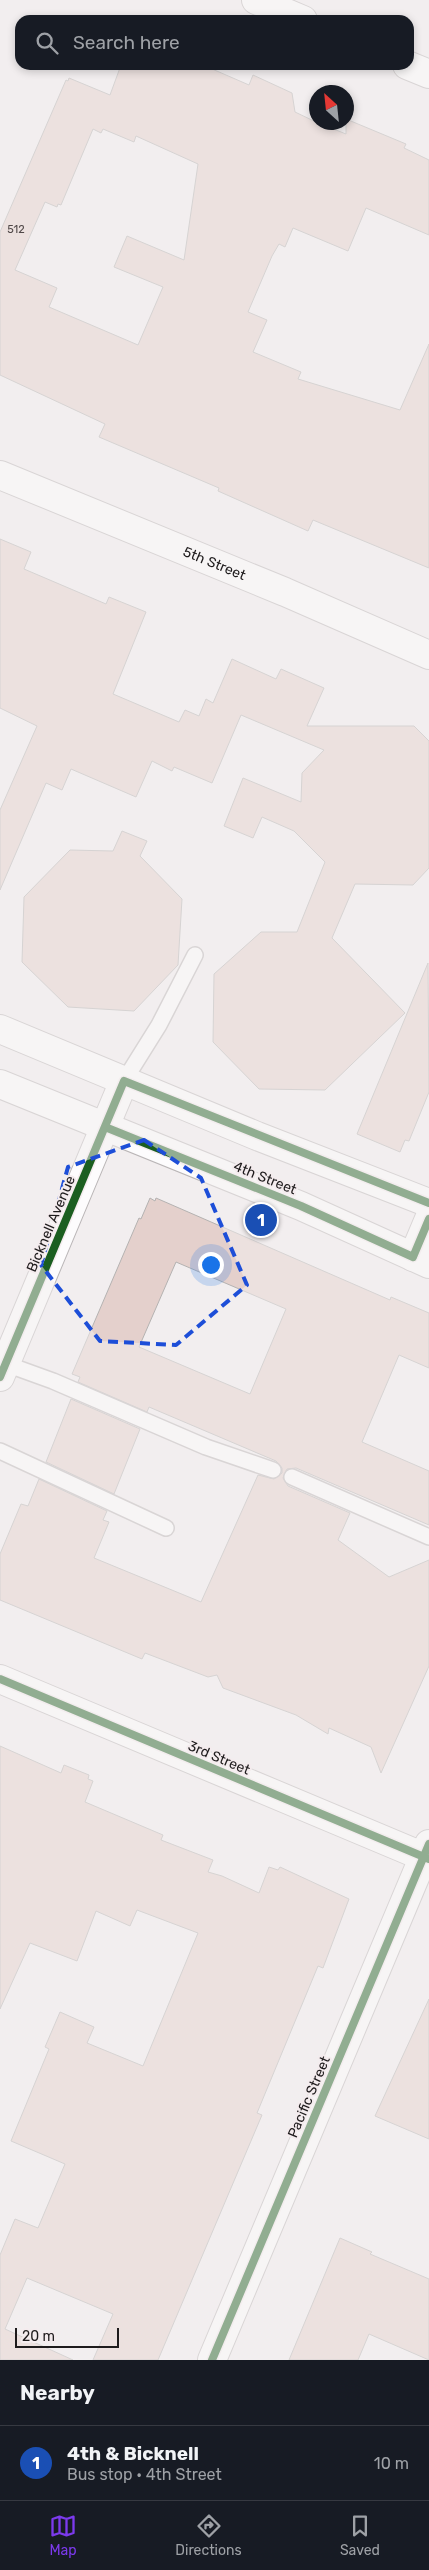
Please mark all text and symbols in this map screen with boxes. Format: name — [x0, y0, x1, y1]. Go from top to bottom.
search box — [15, 15, 414, 70]
icon: search — [33, 29, 61, 57]
text: Search here — [73, 31, 180, 54]
north arrow — [309, 85, 354, 130]
house number: 512 — [7, 223, 25, 236]
street label: 5th Street — [181, 543, 249, 584]
street label: 4th Street — [231, 1158, 300, 1199]
street label: Bicknell Avenue — [23, 1173, 79, 1275]
pin: 1 — [245, 1201, 277, 1239]
your location — [198, 1252, 224, 1278]
street label: 3rd Street — [185, 1737, 253, 1779]
street label: Pacific Street — [284, 2053, 334, 2140]
scale bar — [15, 2325, 119, 2348]
text: 20 m — [22, 2328, 55, 2345]
text: Nearby — [20, 2380, 95, 2405]
text: 4th & Bicknell — [67, 2442, 199, 2465]
text: 1 — [32, 2454, 40, 2473]
text: 10 m — [374, 2454, 409, 2473]
text: Bus stop · 4th Street — [67, 2465, 222, 2484]
tab: Map — [49, 2512, 77, 2559]
tab: Directions — [175, 2512, 242, 2559]
tab: Saved — [340, 2512, 380, 2559]

